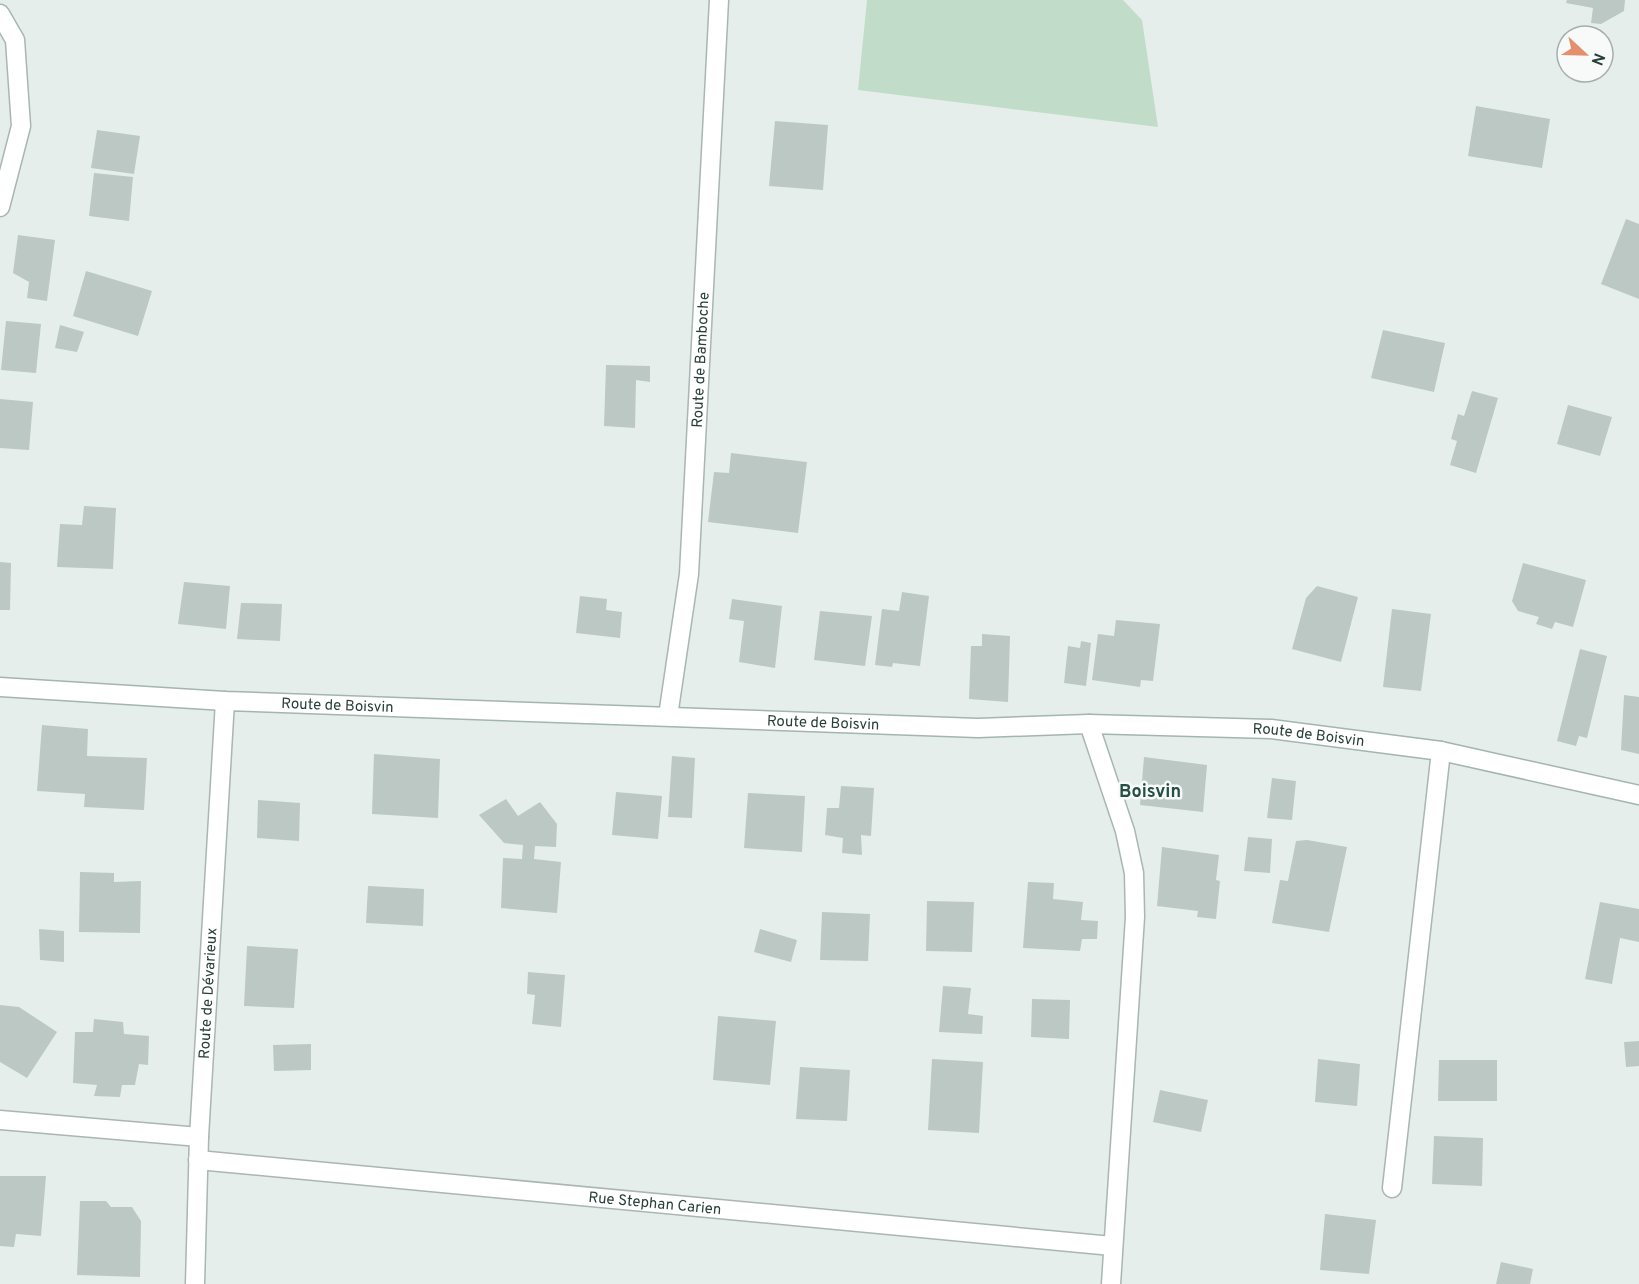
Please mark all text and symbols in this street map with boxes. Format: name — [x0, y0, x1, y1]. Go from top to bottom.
north arrow — [1555, 24, 1615, 84]
text: N — [1586, 50, 1608, 68]
street label: Route de Bamboche — [689, 292, 715, 428]
street label: Route de Boisvin — [281, 695, 394, 718]
street label: Route de Boisvin — [767, 712, 880, 735]
street label: Route de Boisvin — [1252, 720, 1365, 752]
district label: Boisvin — [1119, 781, 1181, 804]
street label: Route de Dévarieux — [196, 927, 222, 1059]
street label: Rue Stephan Carien — [587, 1189, 722, 1220]

